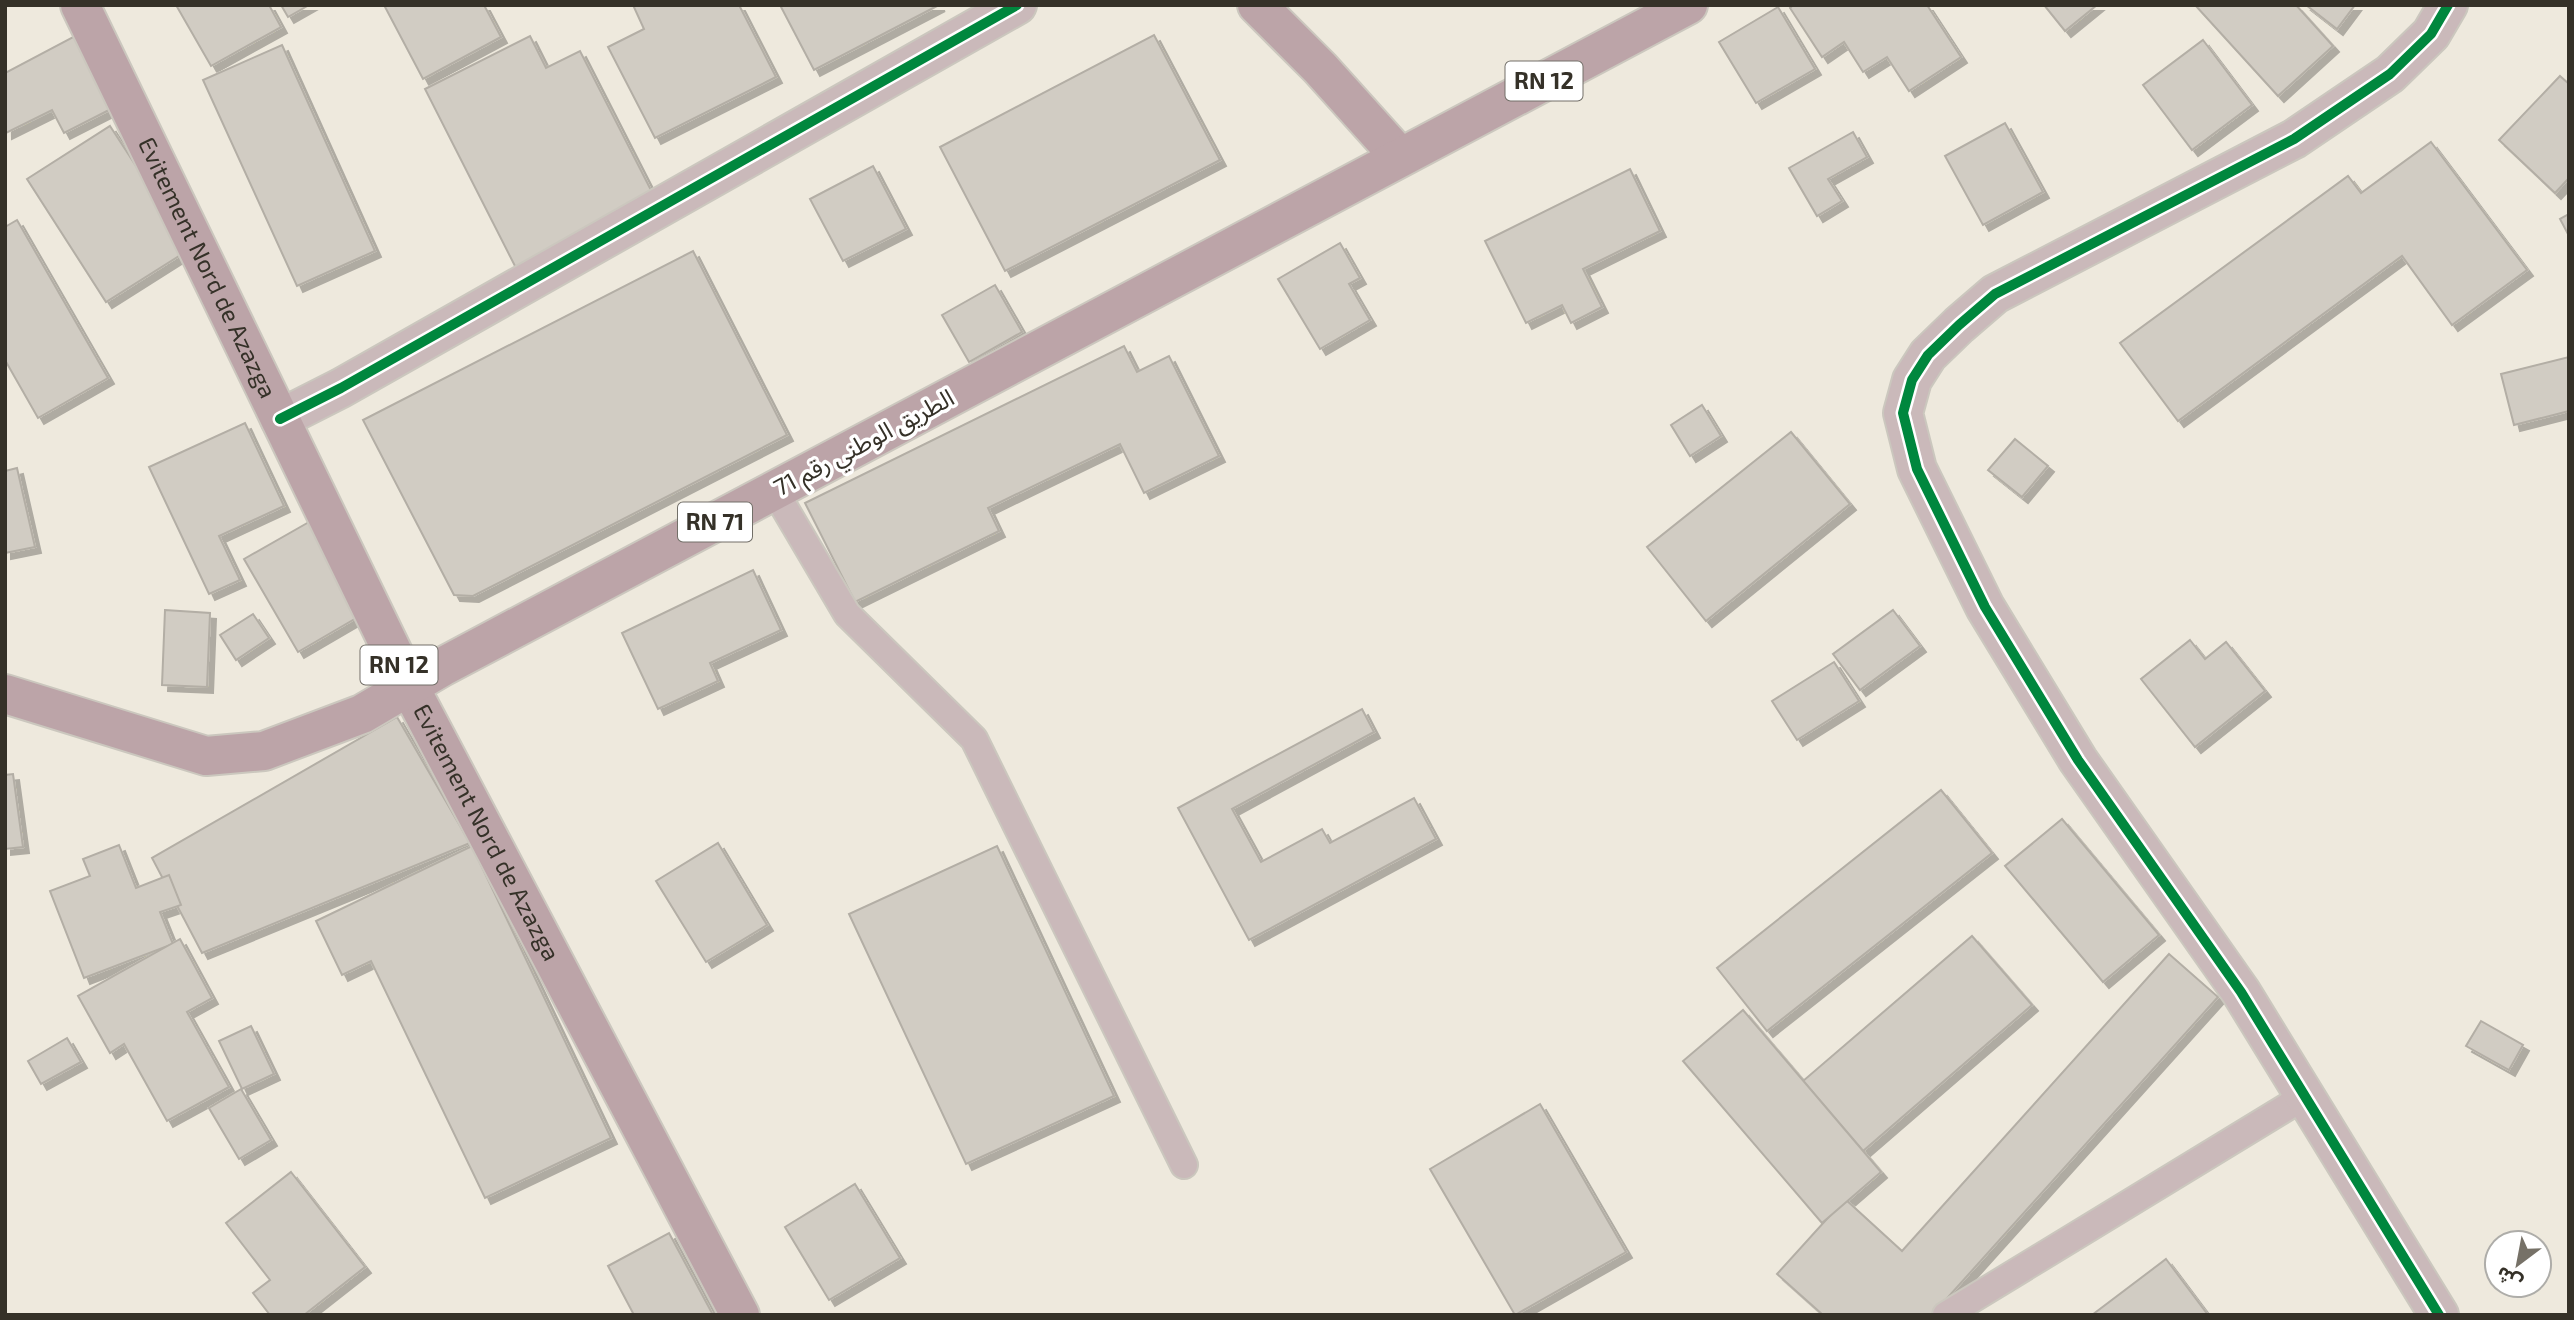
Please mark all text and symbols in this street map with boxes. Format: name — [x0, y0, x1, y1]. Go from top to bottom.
road number: RN 12 — [1506, 61, 1582, 100]
street label: Evitement Nord de Azazga — [133, 132, 284, 402]
street label: الطريق الوطني رقم 71 — [768, 382, 961, 506]
road number: RN 71 — [678, 502, 752, 542]
road number: RN 12 — [360, 646, 438, 684]
street label: Evitement Nord de Azazga — [408, 699, 567, 965]
north arrow — [2483, 1229, 2553, 1299]
text: ش — [2492, 1262, 2526, 1295]

